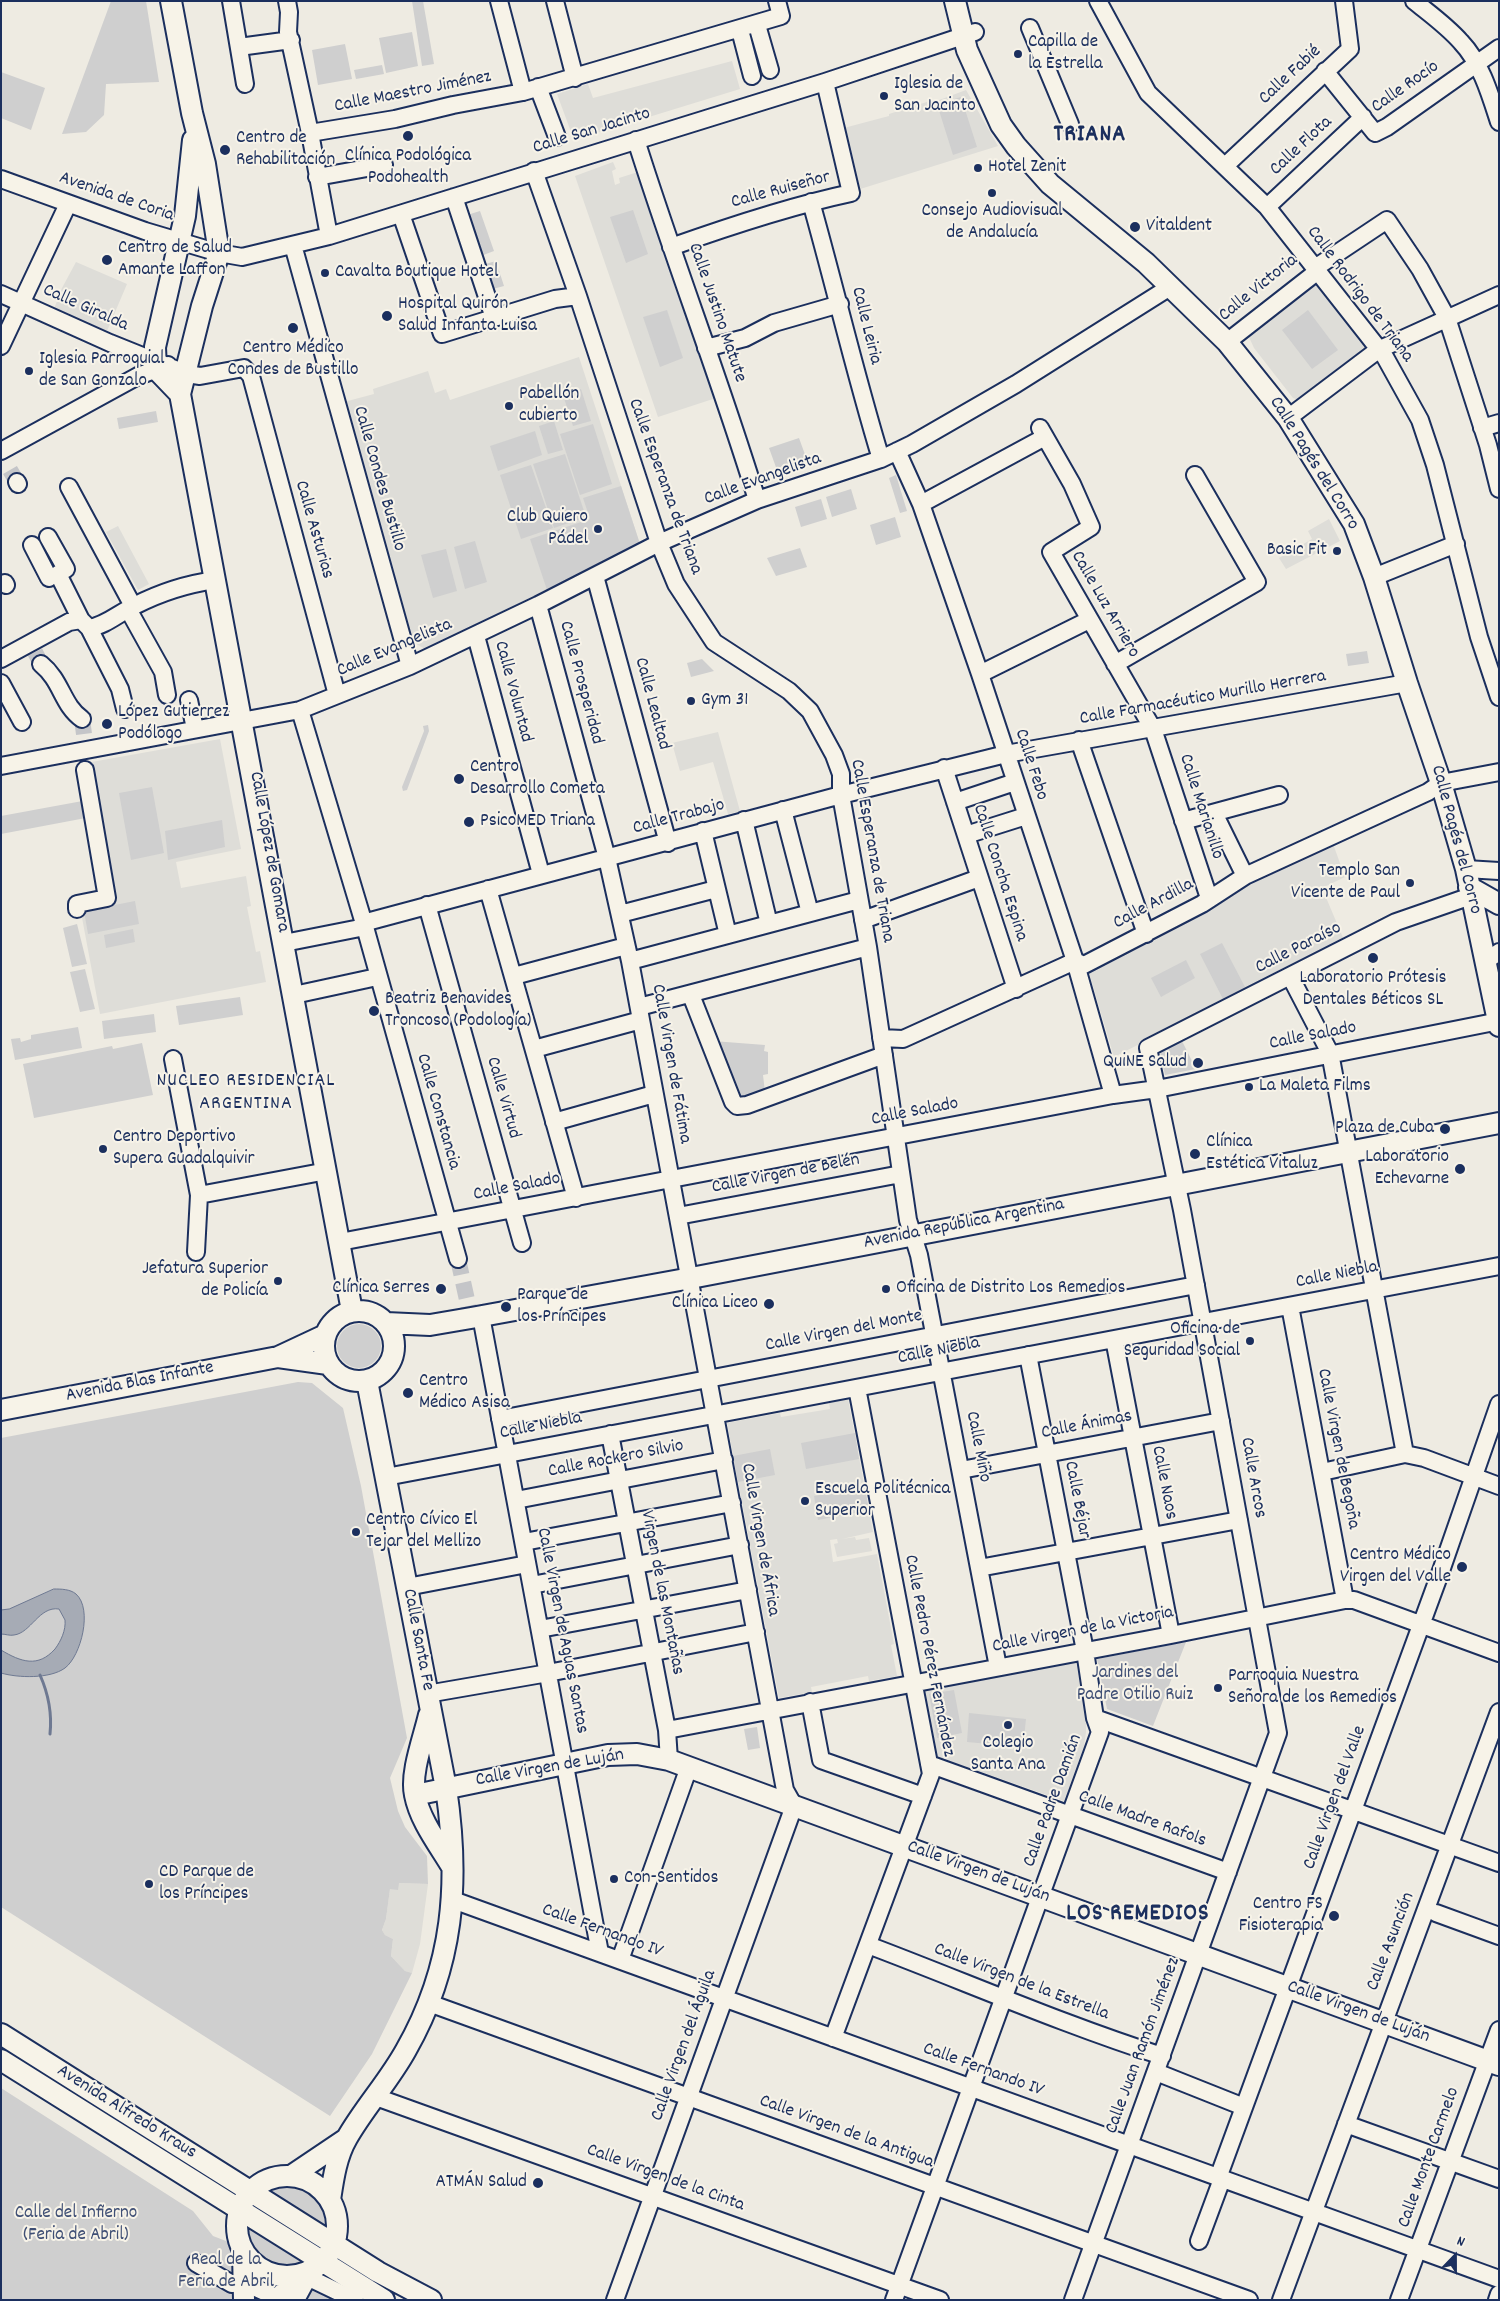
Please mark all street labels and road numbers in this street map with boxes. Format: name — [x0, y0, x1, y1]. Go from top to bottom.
street label: Calle Fabié — [1255, 41, 1327, 111]
street label: Calle Rocío — [1368, 56, 1444, 120]
street label: Calle Maestro Jiménez — [333, 67, 493, 119]
street label: Calle San Jacinto — [530, 103, 654, 161]
street label: Calle Flota — [1266, 112, 1338, 182]
street label: Calle Ruiseñor — [729, 167, 833, 215]
street label: Avenida de Coria — [56, 168, 176, 228]
street label: Calle Rodrigo de Triana — [1300, 222, 1418, 368]
street label: Calle Justino Matute — [681, 240, 751, 386]
street label: Calle Victoria — [1215, 250, 1303, 328]
street label: Calle Giralda — [39, 280, 131, 338]
street label: Calle Leiria — [844, 285, 886, 367]
street label: Calle Pagés del Corro — [1263, 393, 1363, 535]
street label: Calle Esperanza de Triana — [622, 396, 706, 578]
street label: Calle Condes Bustillo — [346, 404, 410, 554]
street label: Calle Evangelista — [701, 448, 825, 512]
street label: Calle Asturias — [288, 478, 338, 582]
street label: Calle Luz Arriero — [1064, 548, 1144, 662]
street label: Calle Evangelista — [334, 614, 456, 684]
street label: Calle Prosperidad — [553, 619, 607, 747]
street label: Calle Voluntad — [488, 639, 536, 745]
street label: Calle Lealtad — [628, 655, 674, 753]
street label: Calle Farmacéutico Murillo Herrera — [1078, 666, 1328, 732]
street label: Calle Febo — [1008, 726, 1052, 804]
street label: Calle Marianillo — [1172, 752, 1228, 862]
street label: Calle Esperanza de Triana — [844, 758, 898, 944]
street label: Calle Pagés del Corro — [1424, 763, 1486, 917]
street label: Calle López de Gomara — [243, 770, 293, 934]
street label: Calle Trabajo — [631, 795, 727, 841]
street label: Calle Concha Espina — [966, 802, 1032, 944]
street label: Calle Ardilla — [1110, 874, 1198, 936]
street label: Calle Paraíso — [1252, 918, 1346, 980]
street label: Calle Virgen de Fátima — [645, 982, 695, 1146]
street label: Calle Salado — [1268, 1017, 1358, 1057]
street label: Calle Constancia — [410, 1051, 464, 1173]
street label: Calle Virtud — [479, 1055, 525, 1141]
street label: Calle Salado — [870, 1093, 960, 1133]
street label: Calle Virgen de Belén — [710, 1149, 862, 1201]
street label: Calle Salado — [472, 1168, 562, 1208]
street label: Avenida República Argentina — [862, 1194, 1066, 1256]
street label: Calle Niebla — [1294, 1257, 1380, 1295]
street label: Calle Virgen del Monte — [764, 1306, 924, 1358]
street label: Calle Niebla — [896, 1333, 982, 1371]
street label: Avenida Blas Infante — [64, 1357, 216, 1409]
street label: Calle Virgen de Begoña — [1310, 1367, 1364, 1531]
street label: Calle Ánimas — [1040, 1406, 1134, 1446]
street label: Calle Niebla — [498, 1408, 584, 1446]
street label: Calle Miño — [959, 1410, 995, 1484]
street label: Calle Rockero Silvio — [546, 1436, 686, 1484]
street label: Calle Arcos — [1234, 1436, 1270, 1520]
street label: Calle Naos — [1145, 1444, 1181, 1522]
street label: Calle Béjar — [1057, 1459, 1095, 1541]
street label: Calle Virgen de África — [734, 1462, 784, 1618]
street label: Virgen de las Montañas — [634, 1509, 688, 1677]
street label: Calle Virgen de Aguas Santas — [530, 1526, 592, 1736]
street label: Calle Pedro Pérez Fernández — [897, 1553, 959, 1759]
street label: Calle Santa Fe — [396, 1587, 438, 1693]
street label: Calle Virgen de la Victoria — [990, 1602, 1176, 1660]
street label: Calle Virgen del Valle — [1299, 1723, 1373, 1873]
street label: Calle Padre Damián — [1019, 1731, 1089, 1871]
street label: Calle Virgen de Luján — [474, 1745, 626, 1793]
street label: Calle Madre Rafols — [1075, 1786, 1209, 1854]
street label: Calle Virgen de Luján — [903, 1837, 1053, 1909]
street label: Calle Asunción — [1363, 1889, 1421, 1995]
street label: Calle Fernando IV — [538, 1900, 666, 1964]
street label: Calle Virgen de la Estrella — [930, 1939, 1112, 2027]
street label: Calle Juan Ramón Jiménez — [1101, 1955, 1187, 2137]
street label: Calle Virgen del Águila — [647, 1967, 723, 2125]
street label: Calle Virgen de Luján — [1283, 1977, 1433, 2049]
street label: Calle Fernando IV — [919, 2039, 1047, 2103]
street label: Avenida Alfredo Kraus — [52, 2061, 200, 2165]
street label: Calle Monte Carmelo — [1394, 2085, 1466, 2231]
street label: Calle Virgen de la Antigua — [756, 2091, 936, 2175]
street label: Calle Virgen de la Cinta — [583, 2140, 747, 2218]

